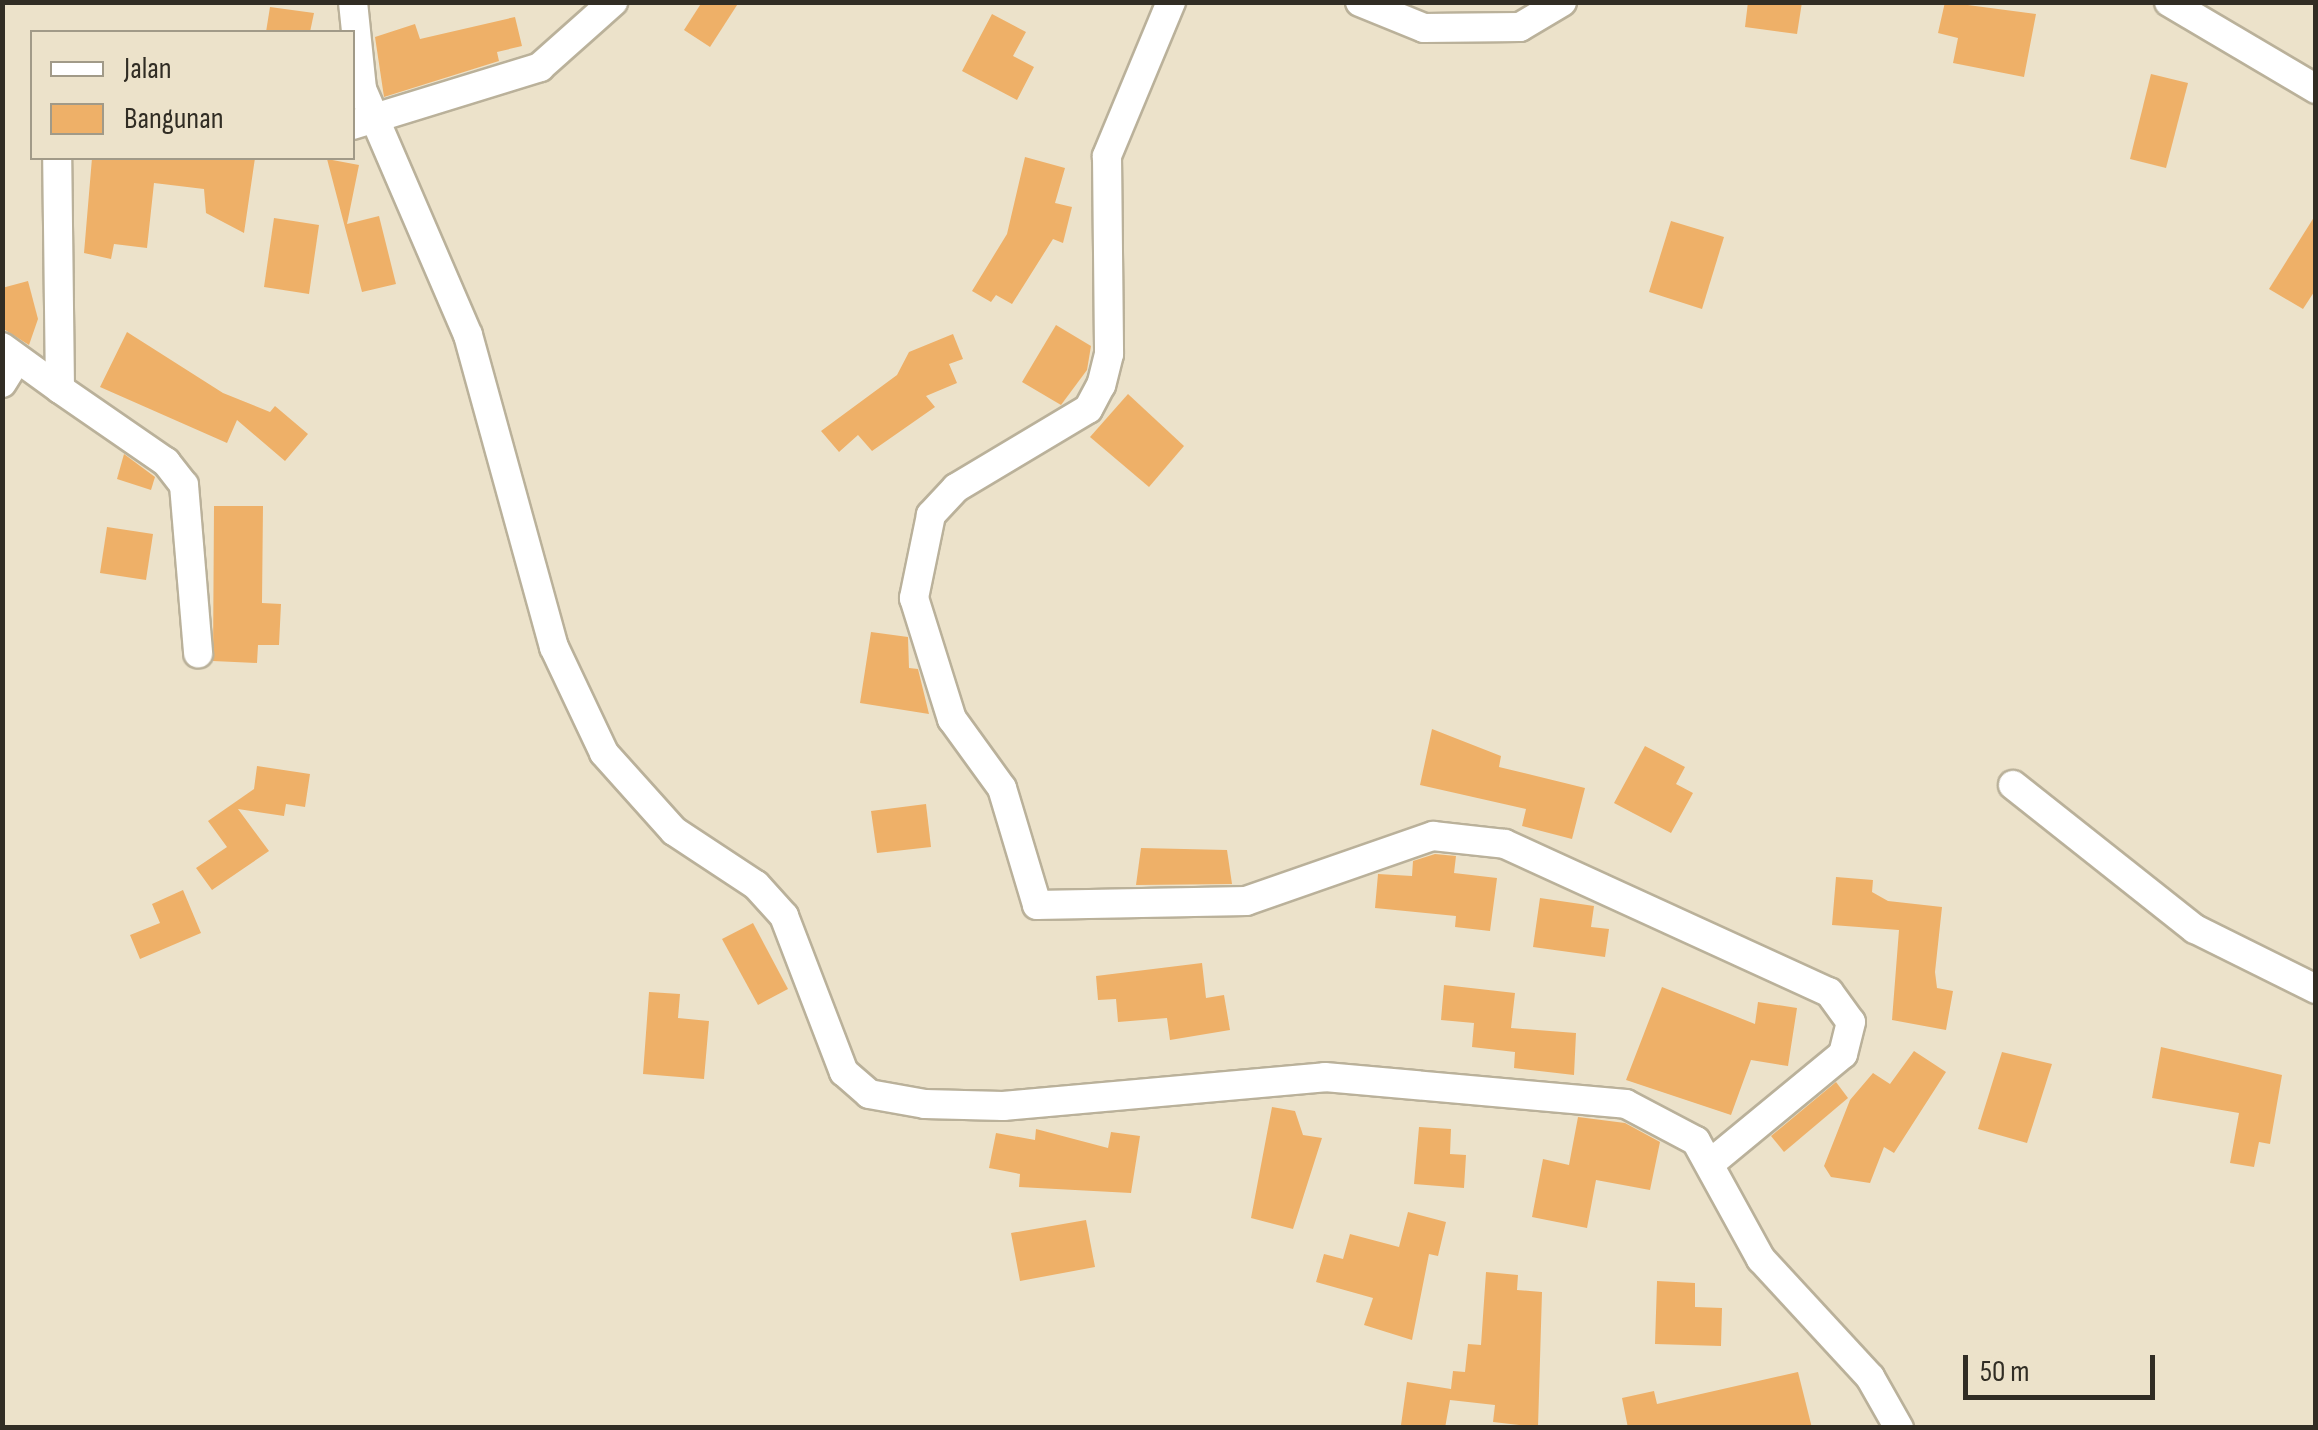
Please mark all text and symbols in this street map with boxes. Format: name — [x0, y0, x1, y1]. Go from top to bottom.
legend — [30, 30, 355, 160]
text: Jalan — [124, 51, 172, 87]
text: Bangunan — [124, 101, 224, 137]
scale bar — [1968, 1335, 2160, 1397]
text: 50 m — [1980, 1354, 2029, 1390]

